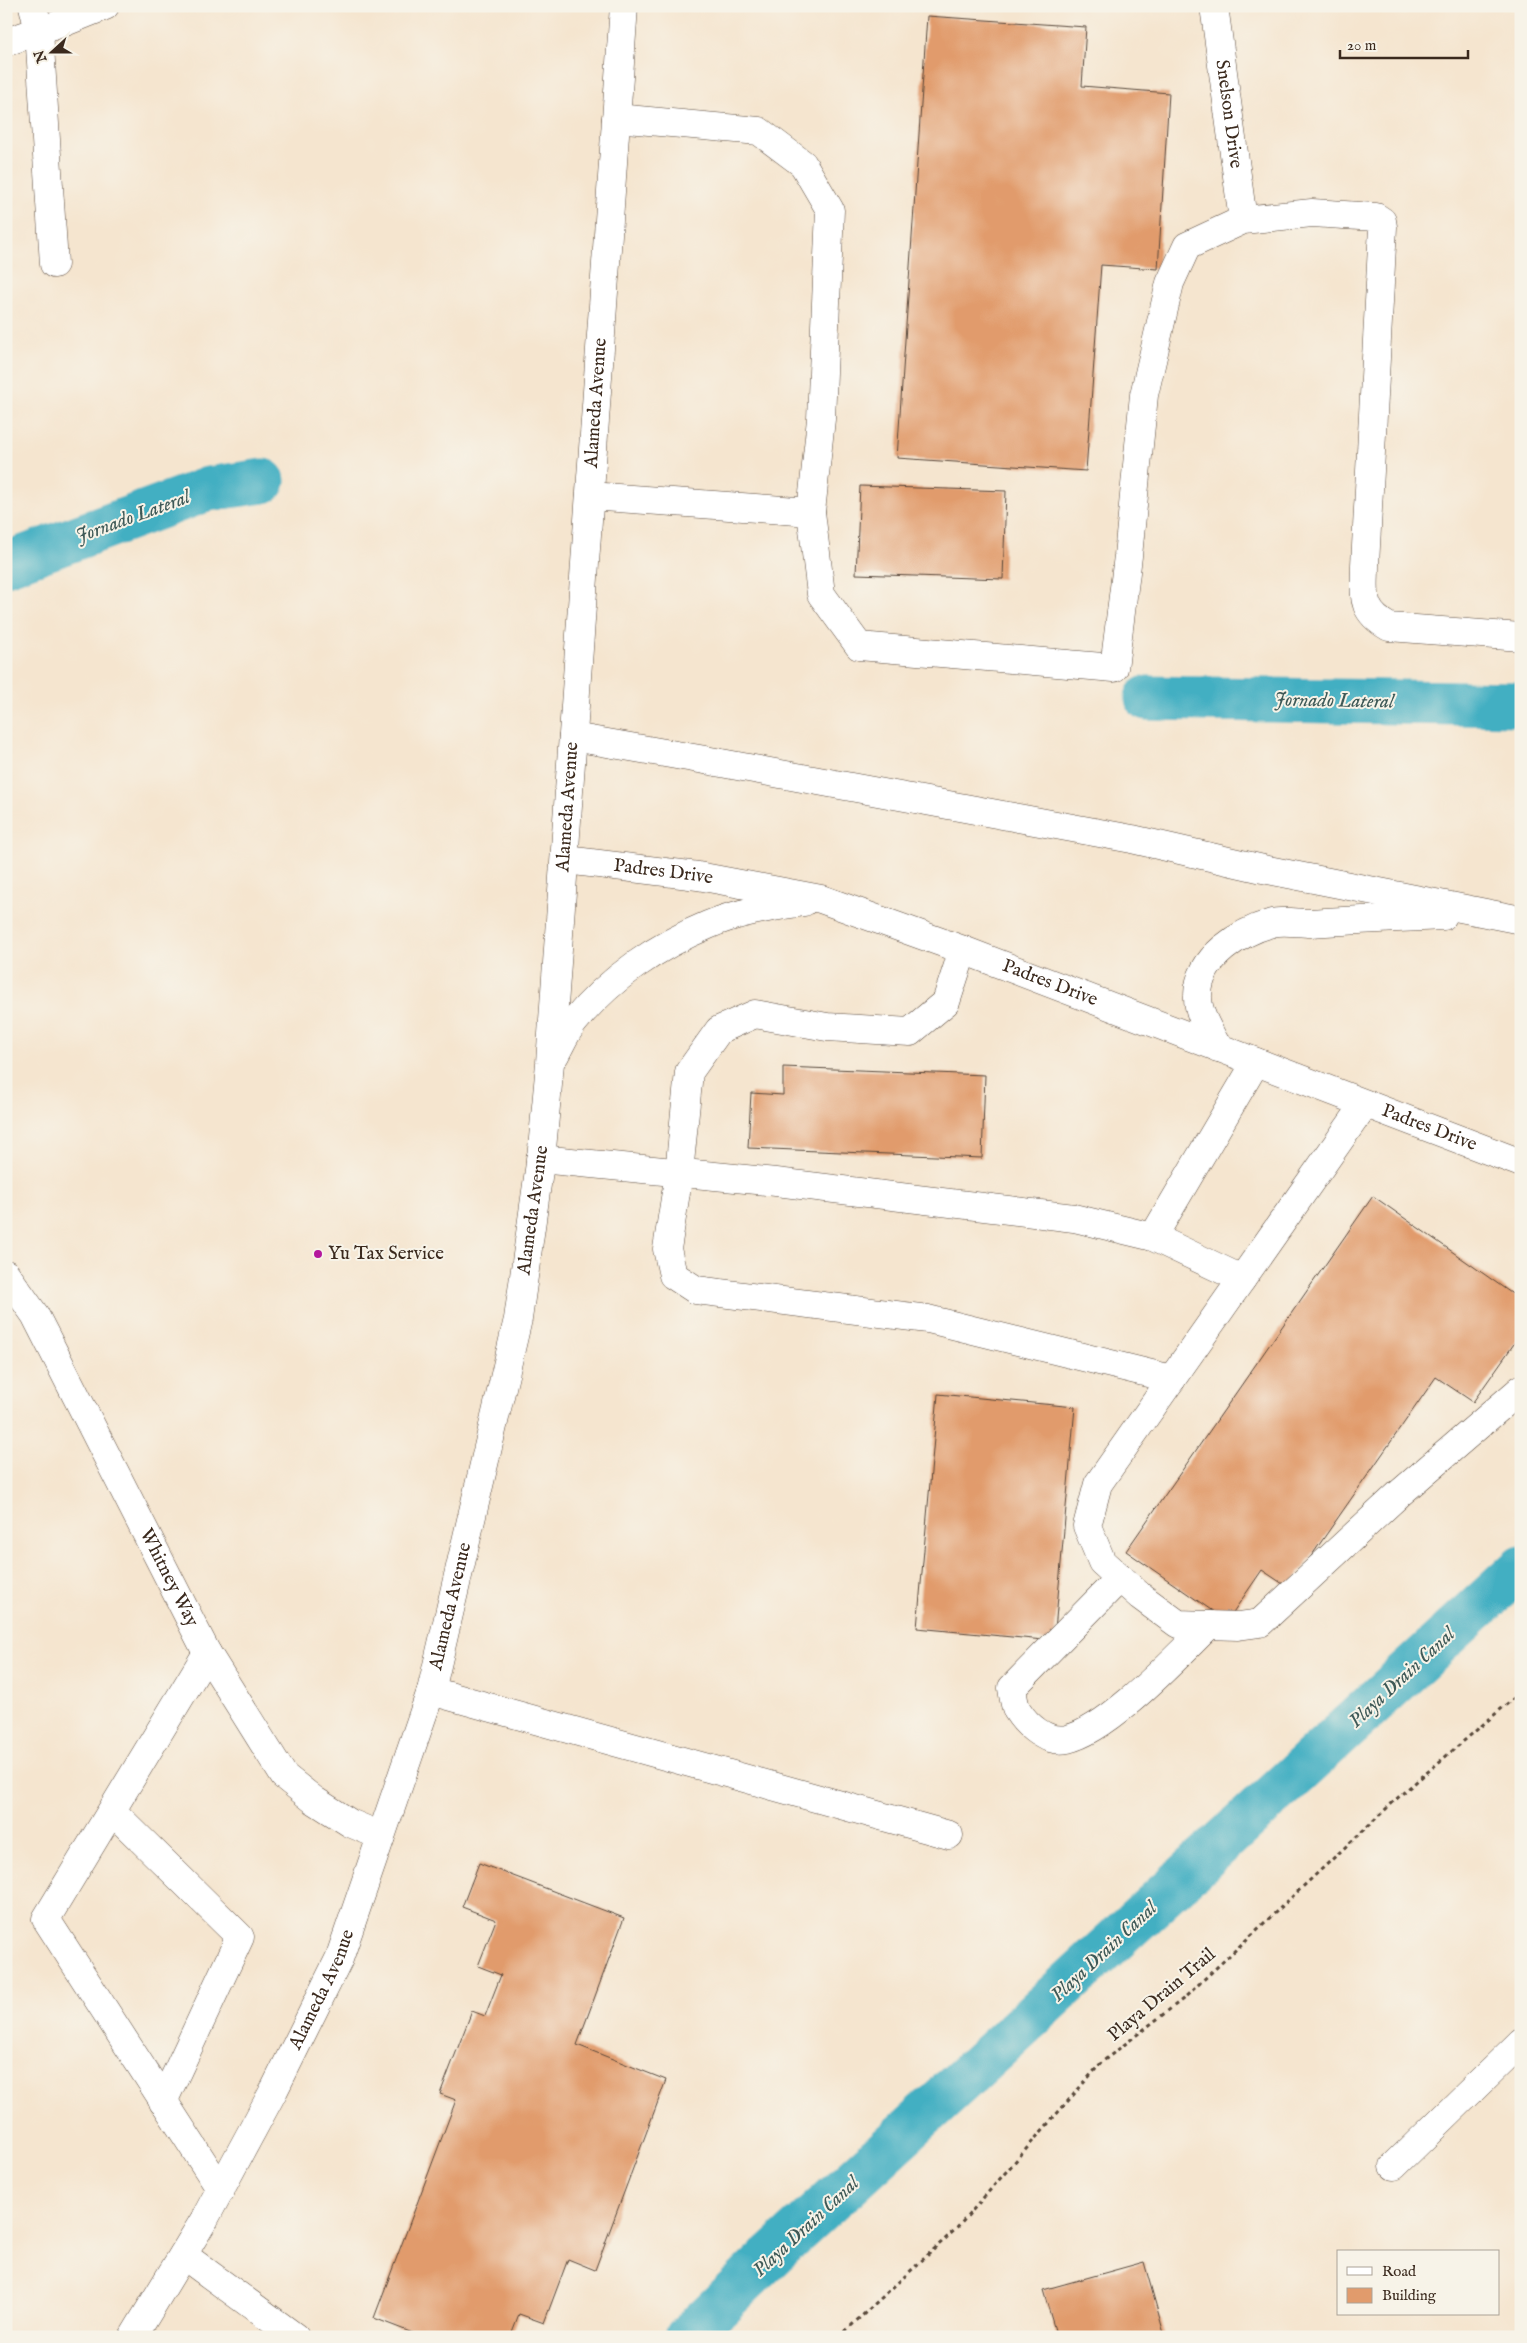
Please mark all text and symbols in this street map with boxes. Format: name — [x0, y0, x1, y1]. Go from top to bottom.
north arrow — [28, 28, 78, 78]
scale bar — [1340, 28, 1467, 60]
text: 20 m — [1347, 36, 1377, 55]
text: N — [30, 47, 52, 66]
street label: Snelson Drive — [1209, 58, 1248, 170]
street label: Alameda Avenue — [580, 337, 613, 470]
water label: Jornado Lateral — [73, 484, 196, 549]
water label: Jornado Lateral — [1274, 687, 1396, 715]
street label: Alameda Avenue — [551, 741, 584, 874]
street label: Padres Drive — [612, 854, 715, 891]
street label: Padres Drive — [999, 954, 1101, 1012]
street label: Padres Drive — [1378, 1099, 1481, 1157]
street label: Alameda Avenue — [512, 1144, 554, 1277]
place label: Yu Tax Service — [328, 1242, 444, 1266]
marker: Yu Tax Service — [312, 1248, 324, 1260]
street label: Whitney Way — [134, 1524, 204, 1632]
street label: Alameda Avenue — [424, 1540, 477, 1674]
water label: Playa Drain Canal — [1344, 1621, 1462, 1734]
water label: Playa Drain Canal — [1046, 1895, 1164, 2008]
street label: Alameda Avenue — [283, 1926, 360, 2055]
street label: Playa Drain Trail — [1103, 1942, 1221, 2047]
water label: Playa Drain Canal — [748, 2170, 866, 2283]
legend — [1337, 2250, 1500, 2316]
text: Road — [1382, 2262, 1417, 2281]
text: Building — [1382, 2286, 1437, 2305]

